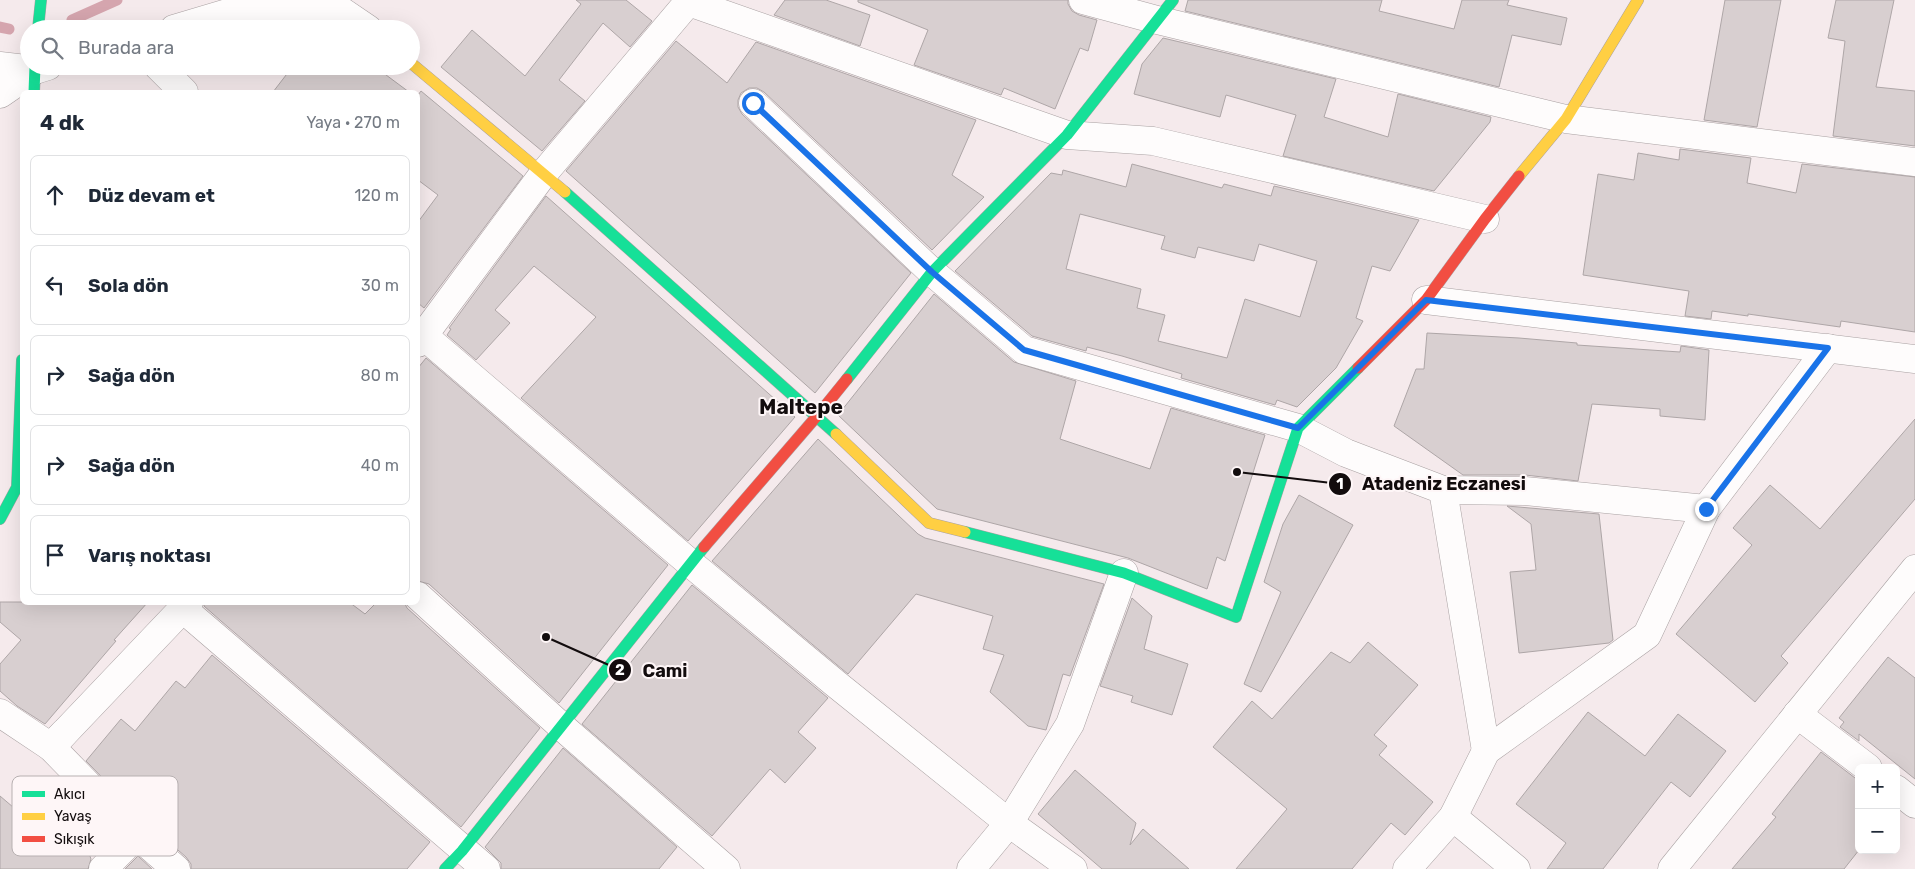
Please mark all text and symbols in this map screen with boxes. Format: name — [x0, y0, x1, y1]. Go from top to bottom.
search box — [20, 20, 420, 75]
icon: search — [38, 34, 66, 62]
text: Burada ara — [78, 36, 174, 59]
route start — [742, 92, 765, 115]
text: 4 dk — [40, 110, 84, 135]
text: Yaya · 270 m — [306, 113, 400, 132]
icon: ahead — [41, 181, 69, 209]
text: Düz devam et — [88, 184, 215, 207]
text: 120 m — [354, 186, 399, 205]
icon: left — [41, 271, 69, 299]
text: Sola dön — [88, 274, 169, 297]
text: 30 m — [361, 276, 399, 295]
icon: right — [41, 361, 69, 389]
text: Sağa dön — [88, 364, 175, 387]
text: 80 m — [361, 366, 399, 385]
district label: Maltepe — [759, 394, 843, 419]
icon: right — [41, 451, 69, 479]
text: Sağa dön — [88, 454, 175, 477]
text: 40 m — [361, 456, 399, 475]
callout: Atadeniz Eczanesi — [1327, 467, 1536, 500]
text: Atadeniz Eczanesi — [1362, 473, 1526, 495]
text: 1 — [1336, 475, 1344, 493]
route end — [1695, 498, 1718, 521]
icon: arrive — [41, 541, 69, 569]
text: Varış noktası — [88, 544, 211, 567]
callout: Cami — [607, 654, 697, 687]
text: Cami — [643, 660, 687, 682]
text: 2 — [615, 661, 625, 679]
map controls — [1855, 764, 1900, 854]
button: + — [1855, 764, 1900, 809]
legend — [12, 776, 178, 856]
text: Akıcı — [54, 786, 85, 803]
text: Yavaş — [54, 808, 92, 825]
button: − — [1855, 809, 1900, 854]
text: Sıkışık — [54, 831, 95, 848]

